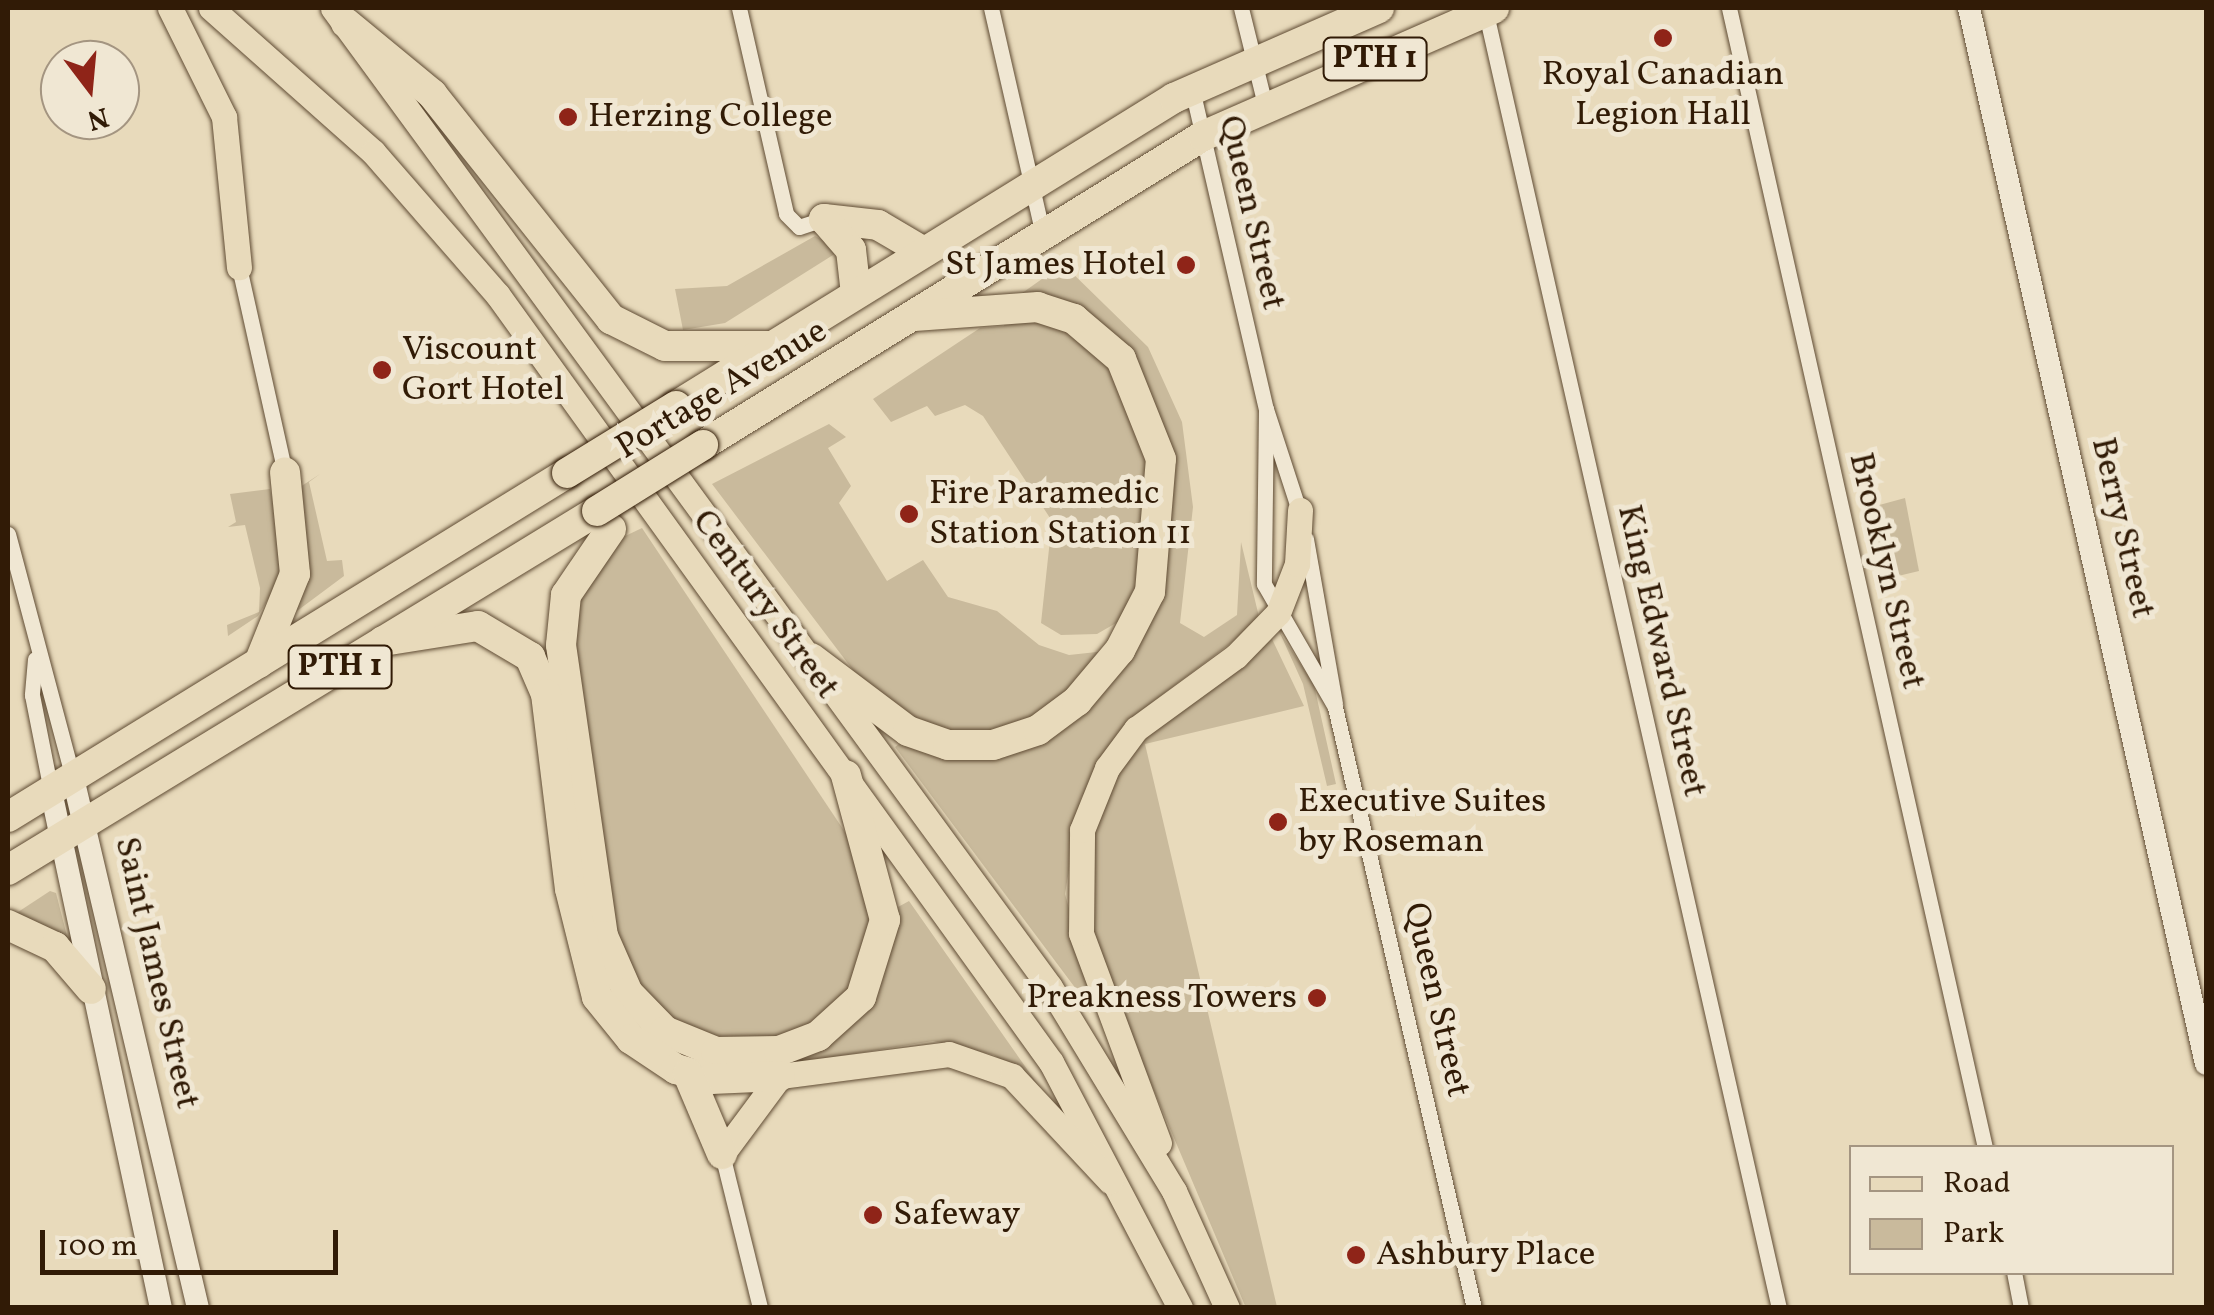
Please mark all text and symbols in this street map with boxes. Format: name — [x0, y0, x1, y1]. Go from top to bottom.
marker: Royal Canadian Legion Hall — [1652, 27, 1674, 49]
road number: PTH 1 — [1322, 32, 1428, 86]
north arrow — [40, 40, 140, 140]
place label: Royal Canadian Legion Hall — [1542, 54, 1784, 136]
text: N — [83, 96, 113, 139]
place label: Herzing College — [588, 96, 833, 138]
marker: Herzing College — [557, 106, 579, 128]
street label: Queen Street — [1208, 112, 1294, 314]
place label: St James Hotel — [945, 244, 1166, 286]
marker: St James Hotel — [1175, 254, 1197, 276]
street label: Portage Avenue — [609, 311, 835, 469]
place label: Viscount Gort Hotel — [402, 329, 564, 411]
marker: Viscount Gort Hotel — [371, 359, 393, 381]
street label: Berry Street — [2081, 433, 2163, 623]
street label: Brooklyn Street — [1838, 449, 1934, 693]
place label: Fire Paramedic Station Station 11 — [929, 473, 1192, 555]
street label: King Edward Street — [1607, 501, 1715, 801]
street label: Century Street — [682, 502, 848, 708]
marker: Fire Paramedic Station Station 11 — [898, 503, 920, 525]
road number: PTH 1 — [288, 640, 392, 694]
place label: Executive Suites by Roseman — [1298, 781, 1546, 863]
marker: Executive Suites by Roseman — [1267, 811, 1289, 833]
street label: Saint James Street — [104, 833, 208, 1113]
street label: Queen Street — [1393, 899, 1479, 1101]
place label: Preakness Towers — [1025, 977, 1297, 1019]
marker: Preakness Towers — [1306, 987, 1328, 1009]
legend — [1849, 1145, 2174, 1275]
text: Road — [1943, 1163, 2011, 1205]
place label: Safeway — [893, 1194, 1020, 1236]
marker: Safeway — [862, 1204, 884, 1226]
scale bar — [45, 1210, 342, 1272]
text: Park — [1943, 1213, 2004, 1255]
text: 100 m — [57, 1226, 138, 1268]
place label: Ashbury Place — [1376, 1234, 1596, 1276]
marker: Ashbury Place — [1345, 1244, 1367, 1266]

